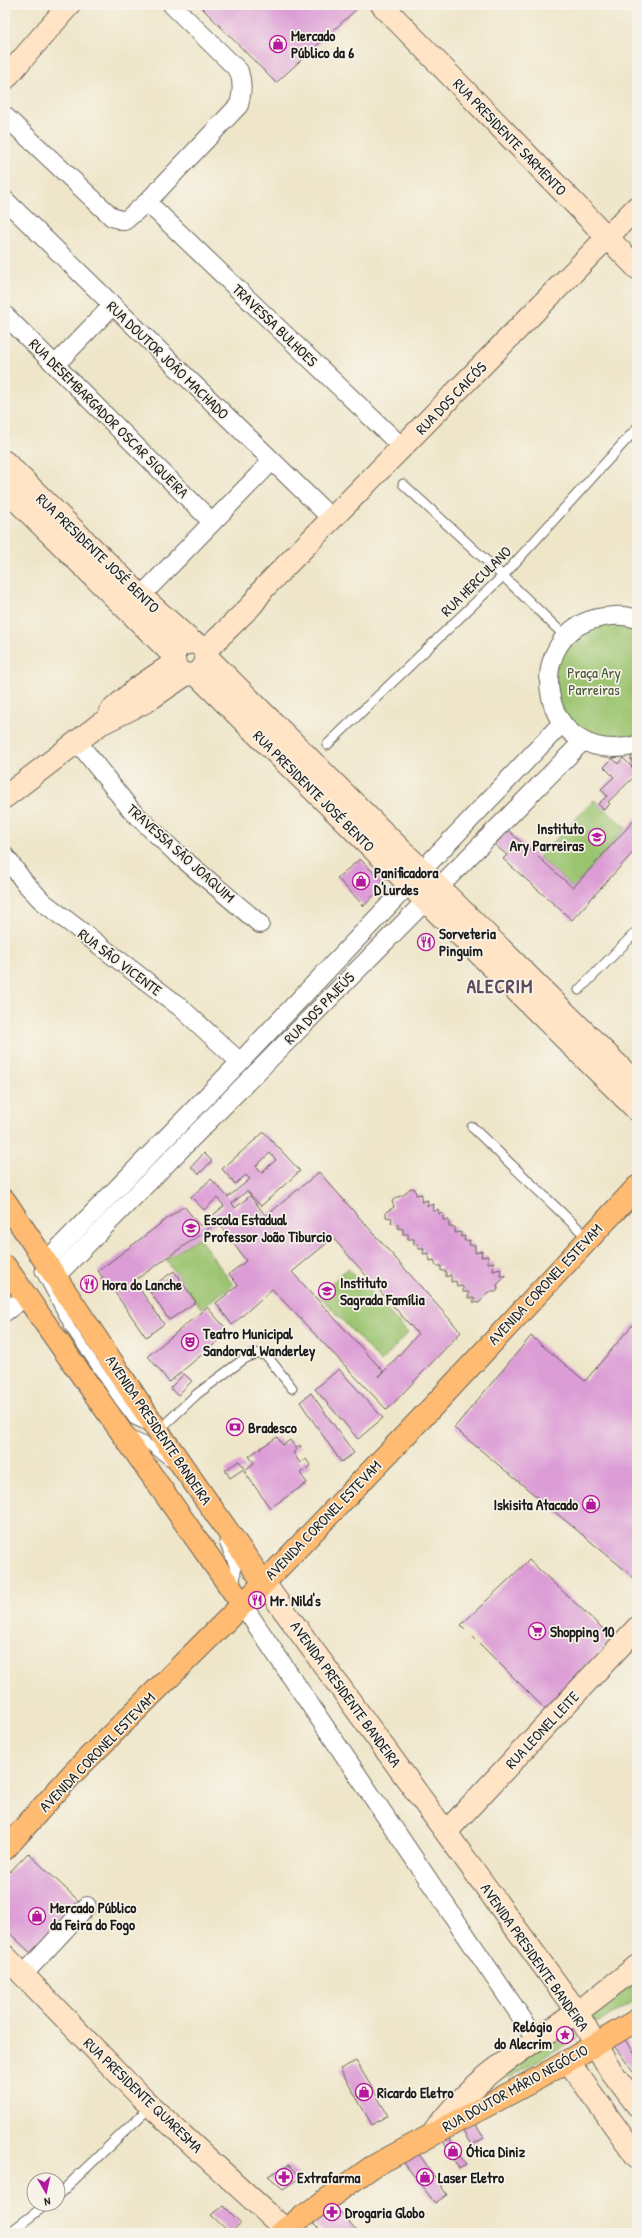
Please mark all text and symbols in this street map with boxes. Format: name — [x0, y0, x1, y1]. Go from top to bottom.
place label: Mercado Público da 6 — [291, 25, 354, 63]
shop icon: Mercado Público da 6 — [268, 34, 288, 54]
street label: RUA PRESIDENTE SARMENTO — [448, 74, 572, 200]
street label: TRAVESSA BULHOES — [228, 279, 322, 371]
street label: RUA DOUTOR JOÂO MACHADO — [102, 296, 234, 424]
street label: RUA DESEMBARGADOR OSCAR SIQUEIRA — [25, 334, 194, 503]
street label: RUA DOS CAICÓS — [411, 357, 491, 439]
street label: RUA PRESIDENTE JOSÉ BENTO — [32, 488, 164, 618]
street label: RUA HERCULANO — [436, 541, 516, 621]
park label: Praça Ary Parreiras — [567, 662, 621, 700]
street label: RUA PRESIDENTE JOSÉ BENTO — [249, 726, 379, 856]
street label: TRAVESSA SÃO JOAQUIM — [123, 799, 240, 907]
place label: Instituto Ary Parreiras — [510, 818, 584, 857]
school or university icon: Instituto Ary Parreiras — [587, 827, 607, 847]
place label: Panificadora D'Lurdes — [374, 862, 439, 900]
shop icon: Panificadora D'Lurdes — [351, 871, 371, 891]
street label: RUA SÃO VICENTE — [74, 923, 167, 1001]
place label: Sorveteria Pinguim — [439, 923, 496, 962]
restaurant icon: Sorveteria Pinguim — [416, 932, 436, 952]
street label: RUA DOS PAJEÚS — [279, 967, 359, 1049]
district label: ALECRIM — [467, 973, 533, 999]
place label: Escola Estadual Professor João Tiburcio — [204, 1209, 332, 1247]
school or university icon: Escola Estadual Professor João Tiburcio — [181, 1218, 201, 1238]
street label: AVENIDA CORONEL ESTEVAM — [483, 1219, 607, 1349]
place label: Instituto Sagrada Família — [340, 1272, 425, 1311]
restaurant icon: Hora do Lanche — [79, 1274, 99, 1294]
place label: Hora do Lanche — [102, 1274, 182, 1295]
school or university icon: Instituto Sagrada Família — [317, 1281, 337, 1301]
place label: Teatro Municipal Sandorval Wanderley — [202, 1323, 316, 1362]
theatre icon: Teatro Municipal Sandorval Wanderley — [180, 1332, 200, 1352]
street label: AVENIDA PRESIDENTE BANDEIRA — [101, 1351, 217, 1509]
bank icon: Bradesco — [225, 1417, 245, 1437]
place label: Bradesco — [248, 1417, 297, 1438]
street label: AVENIDA CORONEL ESTEVAM — [260, 1455, 386, 1584]
place label: Iskisita Atacado — [494, 1494, 578, 1515]
shop icon: Iskisita Atacado — [581, 1494, 601, 1514]
restaurant icon: Mr. Nild's — [247, 1590, 267, 1610]
place label: Mr. Nild's — [270, 1590, 321, 1611]
street label: AVENIDA PRESIDENTE BANDEIRA — [286, 1617, 407, 1772]
supermarket icon: Shopping 10 — [527, 1621, 547, 1641]
place label: Shopping 10 — [550, 1621, 615, 1643]
street label: RUA LEONEL LEITE — [500, 1686, 584, 1774]
street label: AVENIDA CORONEL ESTEVAM — [34, 1687, 160, 1816]
street label: AVENIDA PRESIDENTE BANDEIRA — [476, 1879, 594, 2036]
place label: Mercado Público da Feira do Fogo — [50, 1897, 136, 1936]
shop icon: Mercado Público da Feira do Fogo — [27, 1906, 47, 1926]
place label: Relógio do Alecrim — [494, 2016, 552, 2054]
place icon: Relógio do Alecrim — [555, 2025, 575, 2045]
street label: RUA PRESIDENTE QUARESMA — [79, 2033, 207, 2158]
street label: RUA DOUTOR MÁRIO NEGÓCIO — [438, 2039, 592, 2137]
shop icon: Ricardo Eletro — [354, 2082, 374, 2102]
place label: Ricardo Eletro — [377, 2082, 454, 2103]
shop icon: Ótica Diniz — [443, 2141, 463, 2161]
place label: Ótica Diniz — [466, 2141, 526, 2162]
pharmacy icon: Extrafarma — [274, 2167, 294, 2187]
place label: Extrafarma — [297, 2167, 360, 2188]
shop icon: Laser Eletro — [415, 2167, 435, 2187]
place label: Laser Eletro — [438, 2167, 504, 2188]
north arrow — [26, 2172, 66, 2212]
text: N — [43, 2195, 52, 2209]
pharmacy icon: Drogaria Globo — [322, 2202, 342, 2222]
place label: Drogaria Globo — [345, 2202, 424, 2224]

